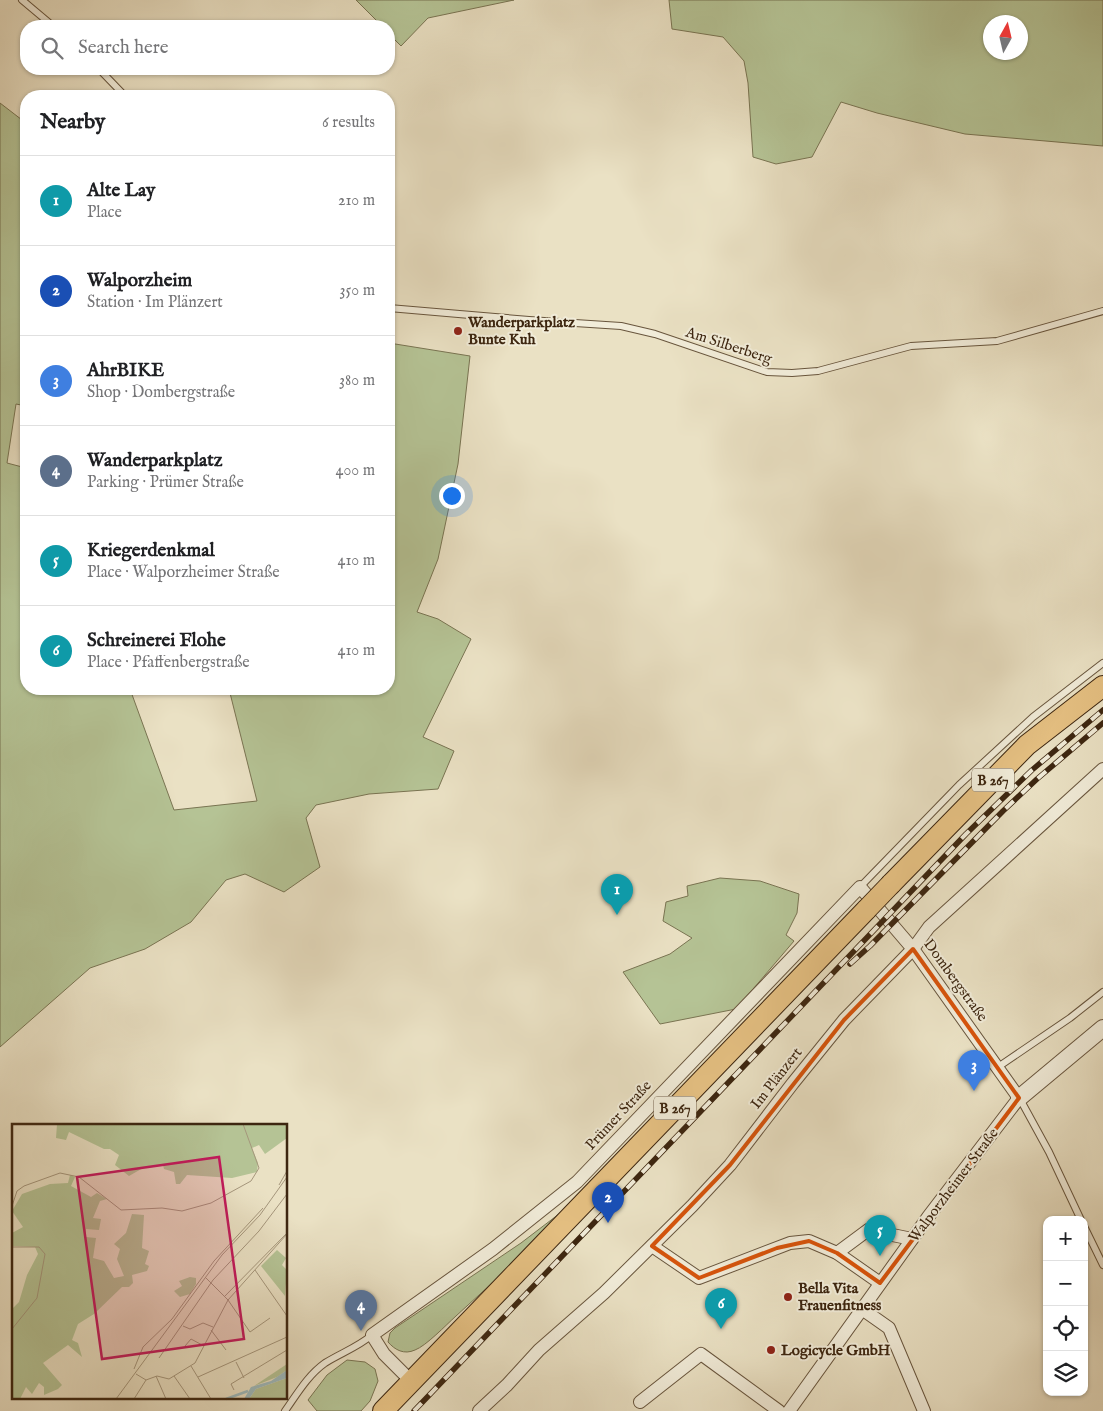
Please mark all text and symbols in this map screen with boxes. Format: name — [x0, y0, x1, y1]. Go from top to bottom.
north arrow — [983, 15, 1028, 60]
search box — [20, 20, 395, 75]
icon: search — [38, 34, 66, 62]
text: Search here — [78, 36, 169, 60]
text: Nearby — [40, 109, 105, 136]
text: 6 results — [322, 113, 375, 133]
text: Alte Lay — [87, 179, 155, 203]
text: 1 — [53, 191, 59, 211]
text: 210 m — [338, 191, 375, 211]
text: Place — [87, 203, 122, 223]
text: Walporzheim — [87, 269, 192, 293]
text: 2 — [52, 281, 60, 301]
text: 350 m — [340, 281, 375, 301]
text: Station · Im Plänzert — [87, 293, 223, 313]
place label: Wanderparkplatz Bunte Kuh — [467, 313, 575, 349]
street label: Am Silberberg — [682, 322, 775, 369]
marker: Wanderparkplatz Bunte Kuh — [452, 325, 464, 337]
text: AhrBIKE — [87, 359, 164, 383]
text: 3 — [53, 371, 59, 391]
text: 380 m — [339, 371, 375, 391]
text: Shop · Dombergstraße — [87, 383, 235, 403]
text: Wanderparkplatz — [87, 449, 223, 473]
text: 4 — [52, 461, 60, 481]
text: 400 m — [336, 461, 375, 481]
text: Parking · Prümer Straße — [87, 473, 244, 493]
your location — [439, 483, 465, 509]
text: Kriegerdenkmal — [87, 539, 215, 563]
text: 5 — [53, 551, 59, 571]
text: 410 m — [338, 551, 375, 571]
text: Place · Walporzheimer Straße — [87, 563, 280, 583]
text: Schreinerei Flohe — [87, 629, 226, 653]
text: 6 — [53, 641, 59, 661]
text: 410 m — [338, 641, 375, 661]
text: Place · Pfaffenbergstraße — [87, 653, 250, 673]
road number: B 267 — [972, 768, 1014, 792]
pin: 1 — [601, 874, 633, 915]
street label: Dombergstraße — [919, 935, 992, 1025]
street label: Im Plänzert — [746, 1044, 806, 1113]
pin: 3 — [958, 1050, 990, 1091]
street label: Prümer Straße — [581, 1076, 656, 1154]
road number: B 267 — [654, 1096, 696, 1120]
inset map — [12, 1124, 288, 1398]
street label: Walporzheimer Straße — [904, 1124, 1003, 1246]
pin: 2 — [592, 1182, 624, 1223]
pin: 5 — [864, 1215, 896, 1256]
map controls — [1043, 1216, 1088, 1396]
button: + — [1043, 1216, 1088, 1261]
button: − — [1043, 1261, 1088, 1306]
place label: Bella Vita Frauenfitness — [798, 1279, 882, 1315]
pin: 6 — [705, 1288, 737, 1329]
pin: 4 — [345, 1290, 377, 1331]
marker: Bella Vita Frauenfitness — [782, 1291, 794, 1303]
button: locate — [1043, 1306, 1088, 1351]
place label: Logicycle GmbH — [781, 1341, 890, 1360]
marker: Logicycle GmbH — [765, 1344, 777, 1356]
button: layers — [1043, 1351, 1088, 1396]

